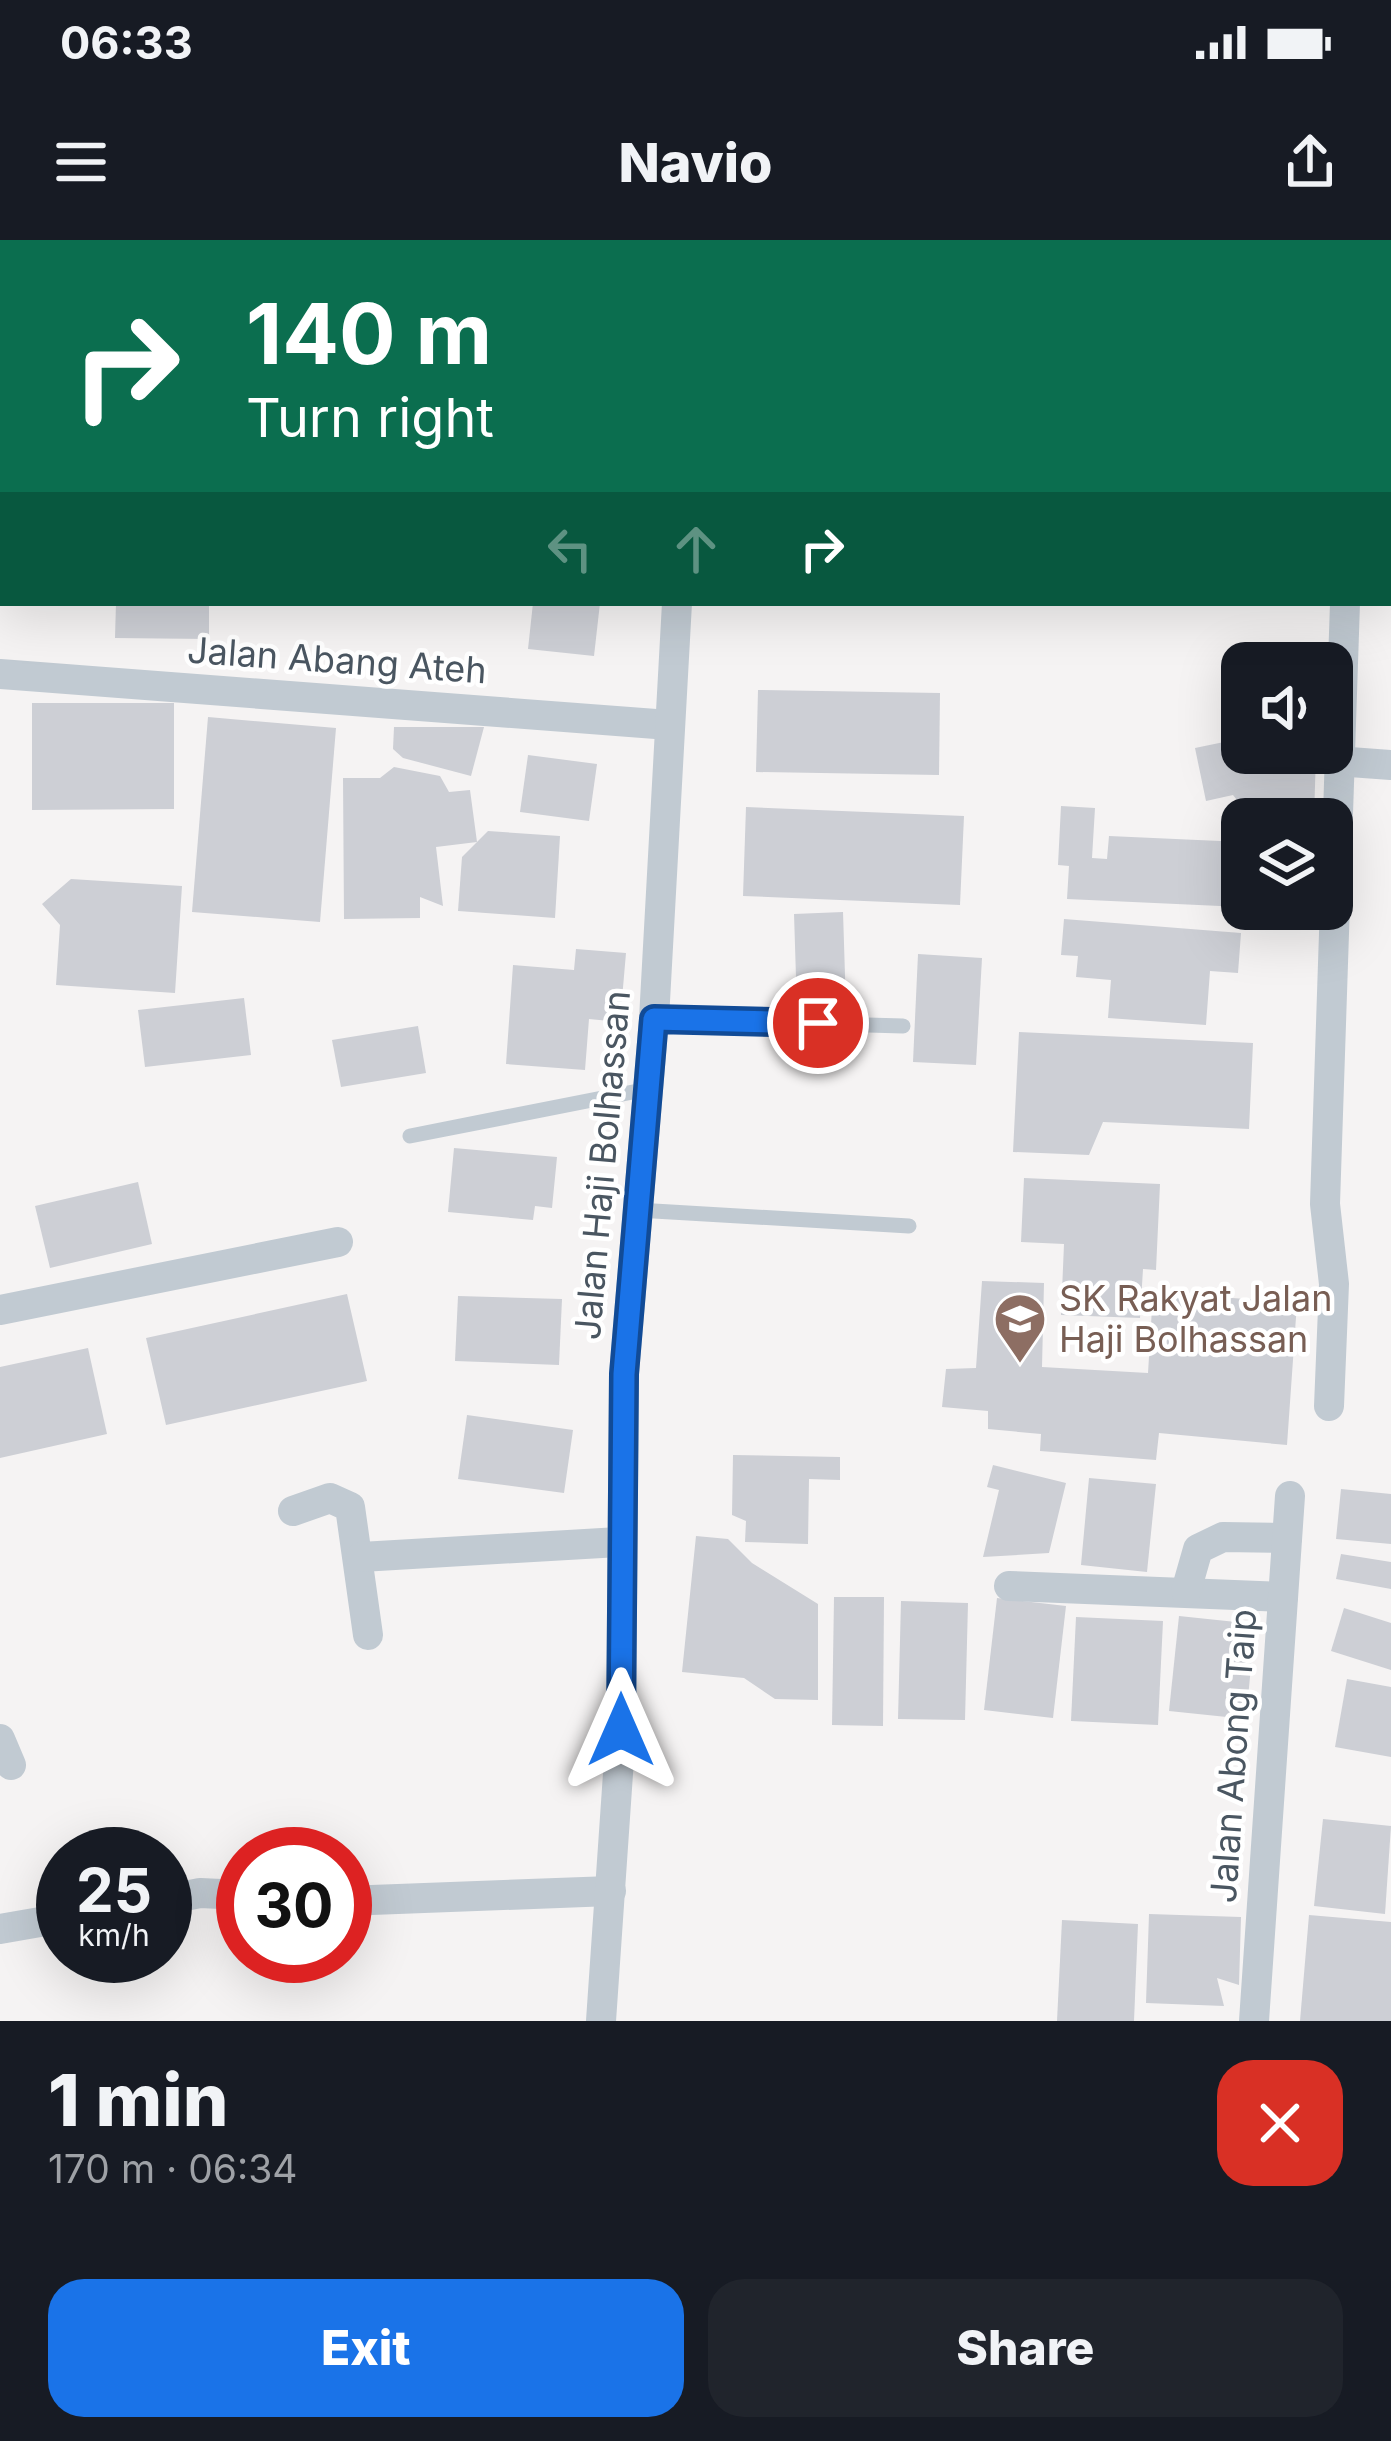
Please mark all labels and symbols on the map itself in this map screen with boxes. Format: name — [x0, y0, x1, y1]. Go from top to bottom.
street label: Jalan Abang Ateh — [186, 628, 488, 692]
pin — [767, 972, 869, 1074]
street label: Jalan Haji Bolhassan — [565, 989, 639, 1341]
place label: SK Rakyat Jalan Haji Bolhassan — [1059, 1276, 1333, 1361]
school or university icon: SK Rakyat Jalan Haji Bolhassan — [992, 1291, 1048, 1365]
street label: Jalan Abong Taip — [1201, 1608, 1265, 1904]
position arrow — [558, 1667, 684, 1793]
speed limit sign: 30 — [216, 1827, 372, 1983]

